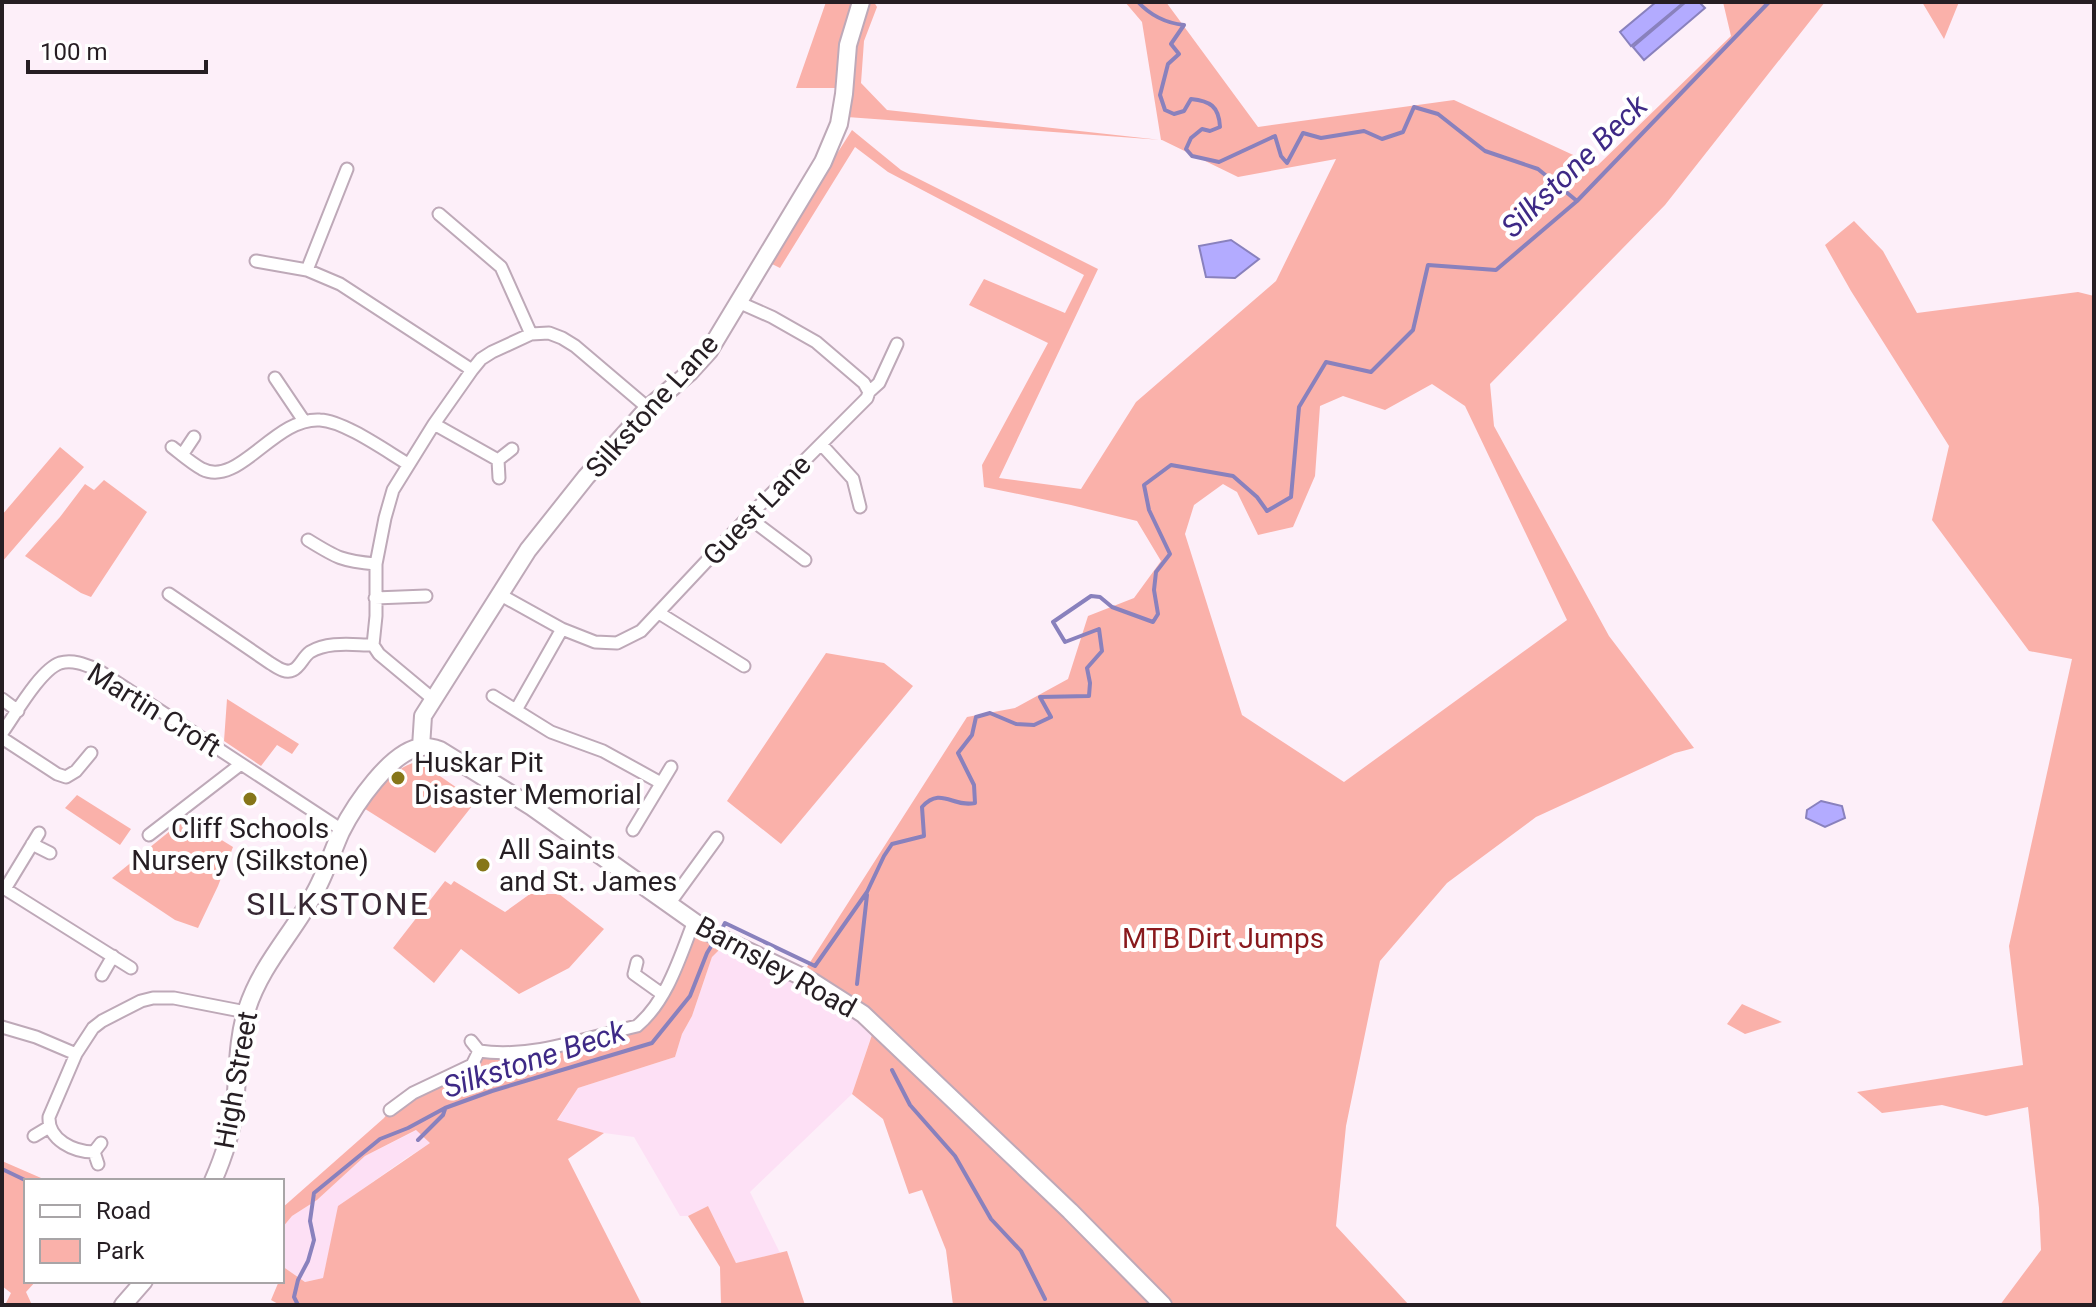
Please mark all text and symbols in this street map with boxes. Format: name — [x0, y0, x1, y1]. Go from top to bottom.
scale bar — [28, 24, 206, 74]
text: 100 m — [40, 38, 107, 66]
water label: Silkstone Beck — [1494, 87, 1655, 244]
street label: Silkstone Lane — [579, 327, 725, 485]
street label: Guest Lane — [696, 448, 818, 572]
street label: Martin Croft — [81, 656, 227, 764]
place label: Huskar Pit Disaster Memorial — [414, 746, 642, 811]
marker: Huskar Pit Disaster Memorial — [389, 769, 407, 787]
marker: Cliff Schools Nursery (Silkstone) — [241, 790, 259, 808]
place label: Cliff Schools Nursery (Silkstone) — [131, 812, 369, 877]
place label: All Saints and St. James — [499, 833, 677, 898]
marker: All Saints and St. James — [474, 856, 492, 874]
district label: SILKSTONE — [246, 885, 430, 923]
street label: Barnsley Road — [690, 909, 862, 1025]
park label: MTB Dirt Jumps — [1122, 922, 1324, 955]
street label: High Street — [208, 1009, 264, 1151]
water label: Silkstone Beck — [439, 1013, 631, 1105]
legend — [24, 1179, 284, 1283]
text: Road — [96, 1197, 151, 1225]
text: Park — [96, 1237, 145, 1265]

